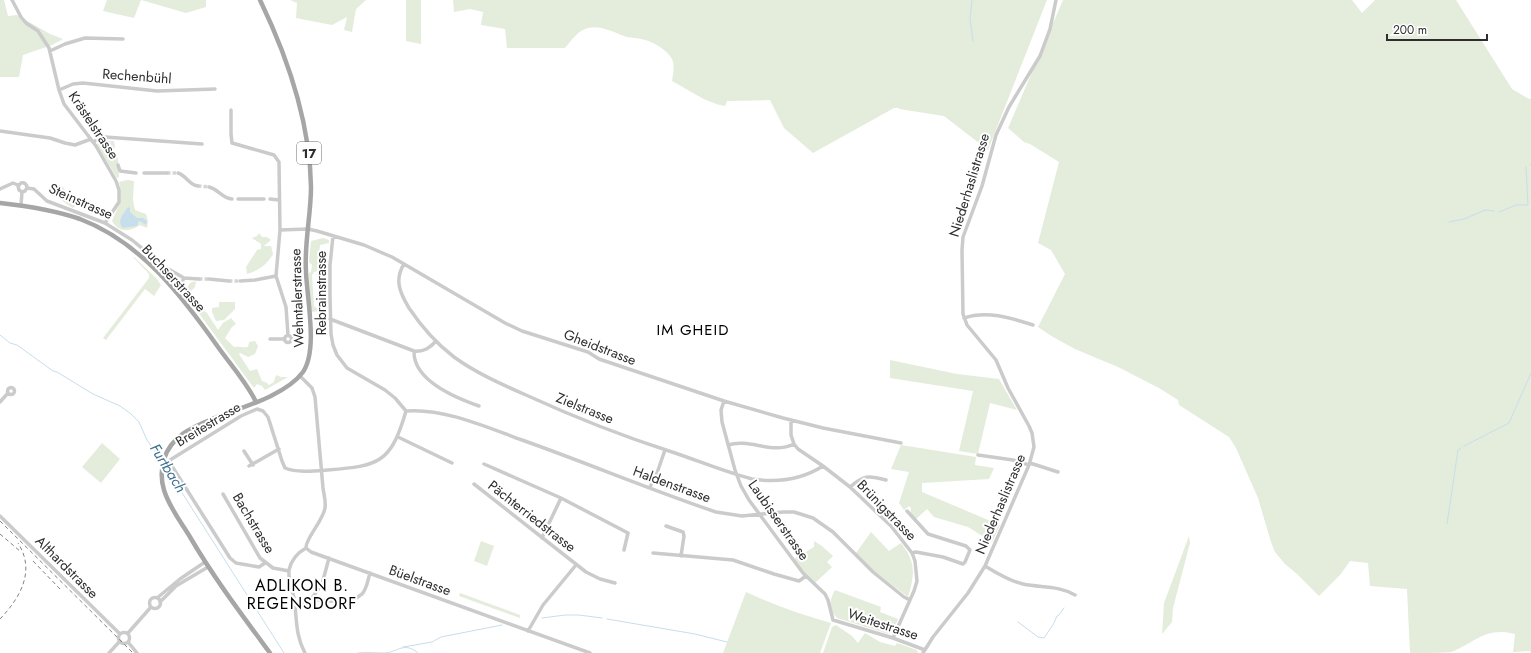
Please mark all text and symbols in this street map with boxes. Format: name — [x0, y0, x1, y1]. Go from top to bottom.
scale bar — [1387, 16, 1487, 42]
text: 200 m — [1393, 21, 1427, 39]
street label: Rechenbühl — [102, 64, 172, 88]
street label: Krästelstrasse — [64, 87, 124, 163]
street label: Niederhaslistrasse — [944, 131, 994, 239]
road number: 17 — [297, 142, 321, 164]
street label: Steinstrasse — [46, 178, 116, 224]
street label: Buchserstrasse — [137, 240, 211, 316]
street label: Wehntalerstrasse — [285, 248, 309, 348]
street label: Rebrainstrasse — [311, 251, 331, 335]
district label: IM GHEID — [657, 319, 729, 341]
street label: Gheidstrasse — [561, 324, 639, 370]
street label: Zielstrasse — [553, 387, 617, 429]
street label: Breitestrasse — [172, 397, 244, 451]
water label: Furtbach — [144, 439, 192, 497]
street label: Niederhaslistrasse — [970, 451, 1030, 557]
street label: Haldenstrasse — [630, 461, 714, 507]
street label: Pächterriedstrasse — [484, 475, 580, 557]
street label: Brünigstrasse — [853, 475, 921, 545]
street label: Laubisserstrasse — [744, 476, 814, 564]
street label: Bachstrasse — [228, 489, 280, 557]
street label: Althardstrasse — [31, 531, 103, 603]
street label: Büelstrasse — [386, 560, 454, 600]
district label: ADLIKON B. REGENSDORF — [247, 574, 357, 615]
street label: Weitestrasse — [845, 603, 921, 645]

